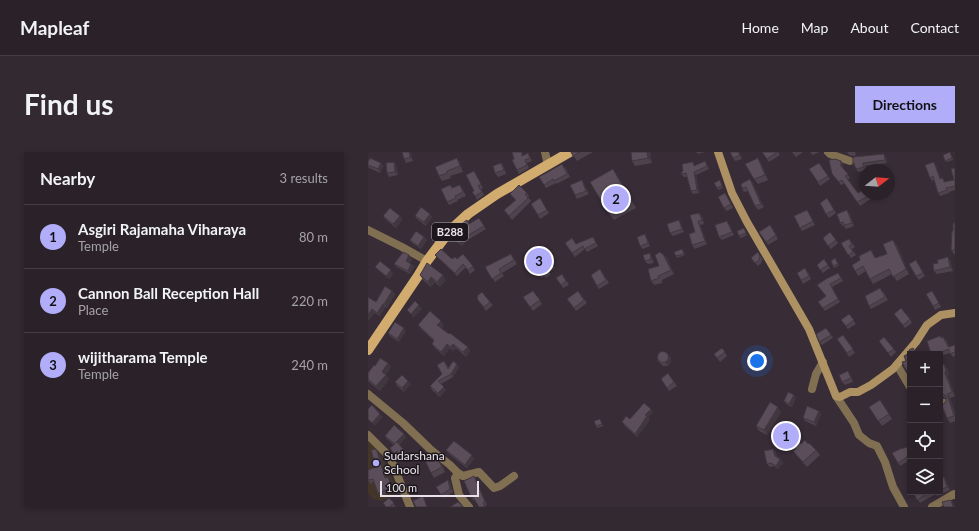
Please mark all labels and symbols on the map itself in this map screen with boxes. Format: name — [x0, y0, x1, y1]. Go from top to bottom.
north arrow — [859, 164, 895, 200]
pin: 2 — [603, 184, 629, 214]
road number: B288 — [432, 223, 468, 241]
pin: 3 — [526, 246, 552, 276]
your location — [747, 351, 767, 371]
pin: 1 — [773, 421, 799, 451]
place label: Sudarshana School — [384, 448, 445, 477]
marker: Sudarshana School — [371, 458, 381, 468]
scale bar — [380, 479, 479, 498]

